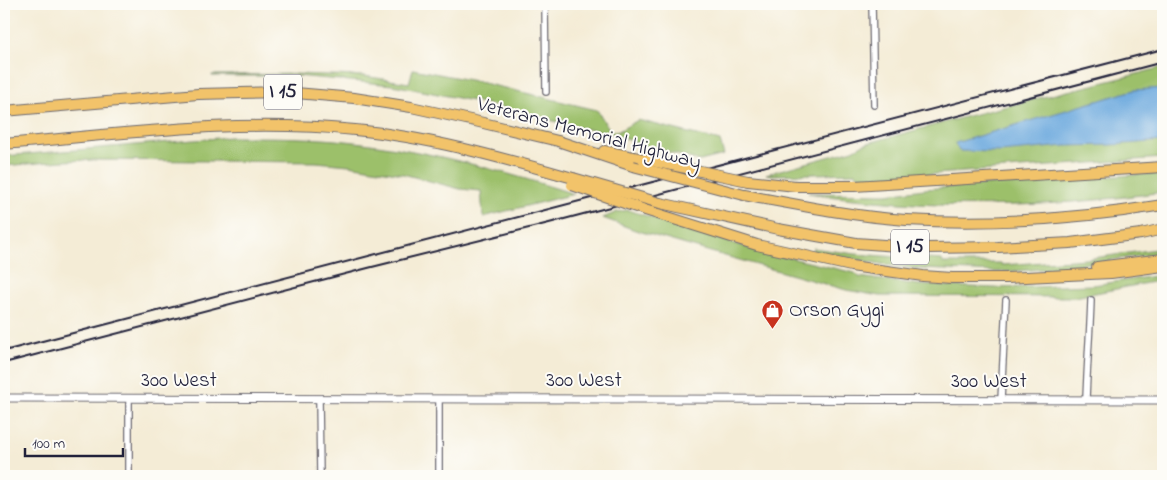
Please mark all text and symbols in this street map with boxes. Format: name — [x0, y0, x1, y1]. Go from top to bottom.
road number: I 15 — [264, 74, 302, 110]
street label: Veterans Memorial Highway — [472, 89, 704, 180]
road number: I 15 — [891, 230, 929, 264]
place label: Orson Gygi — [789, 296, 885, 328]
shop icon: Orson Gygi — [761, 299, 785, 330]
street label: 300 West — [141, 366, 217, 396]
street label: 300 West — [546, 366, 622, 396]
street label: 300 West — [951, 367, 1027, 397]
scale bar — [25, 425, 122, 457]
text: 100 m — [32, 433, 65, 455]

